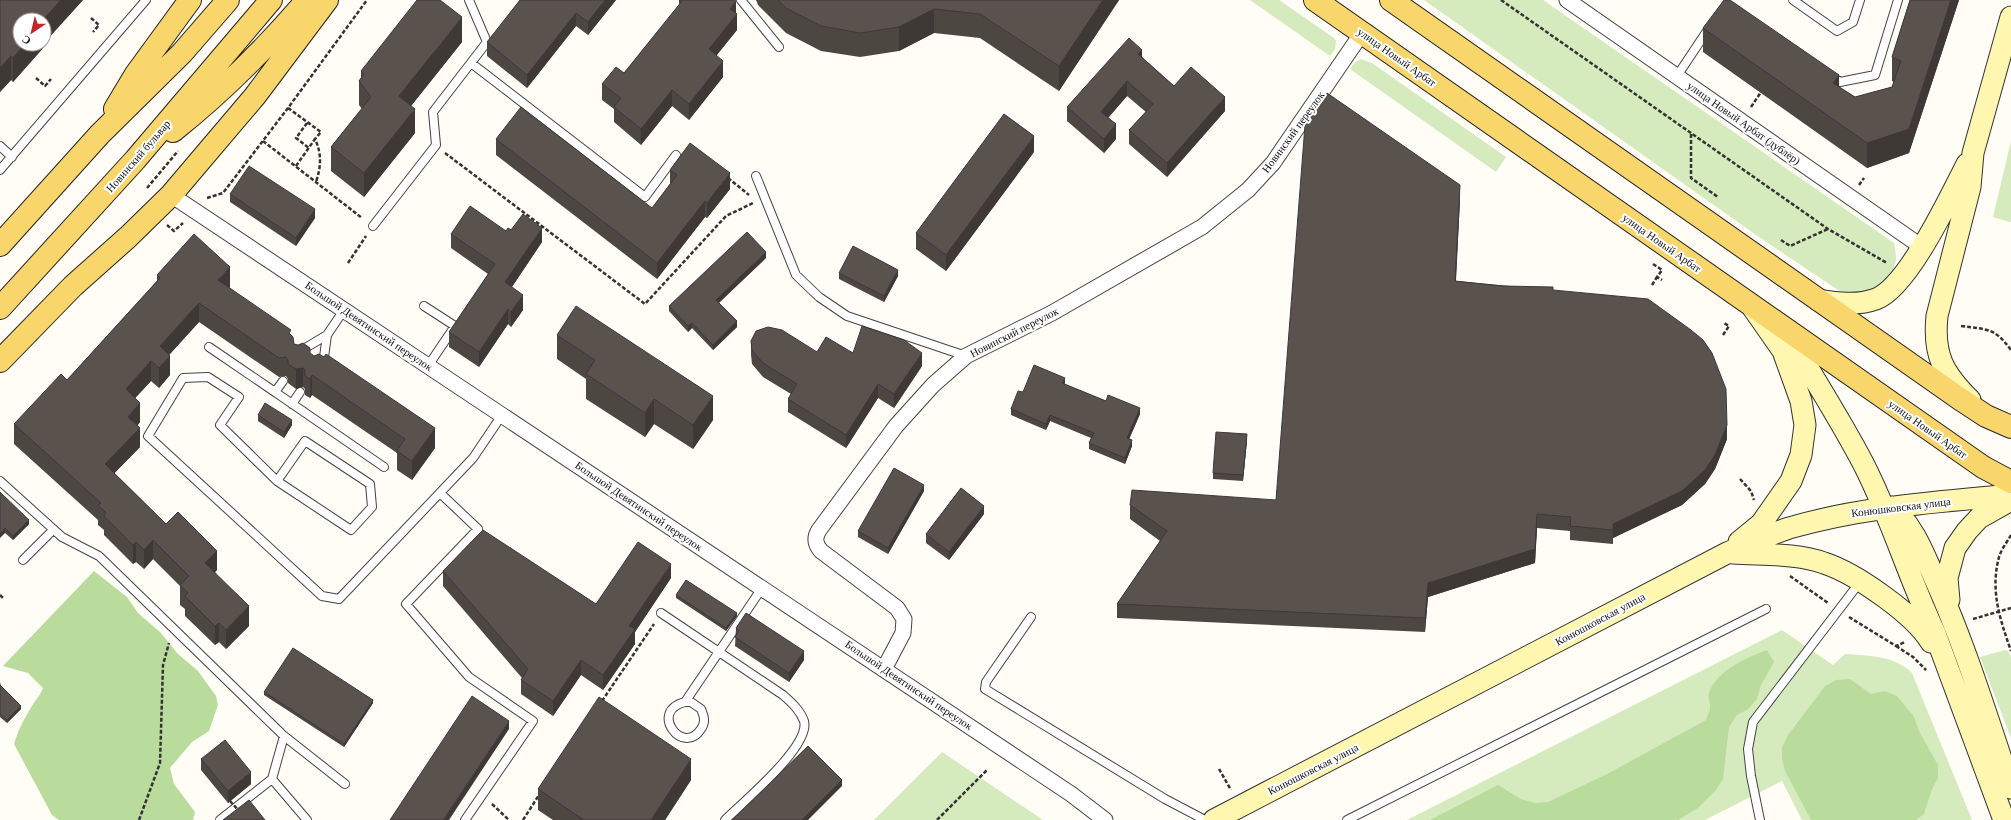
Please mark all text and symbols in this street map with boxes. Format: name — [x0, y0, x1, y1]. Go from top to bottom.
north arrow — [12, 12, 52, 52]
street label: улица Новый Арбат — [1355, 25, 1439, 89]
text: С — [20, 33, 33, 47]
street label: улица Новый Арбат (дублёр) — [1685, 79, 1803, 168]
street label: Новинский переулок — [1260, 89, 1327, 175]
street label: Новинский бульвар — [104, 117, 173, 194]
street label: улица Новый Арбат — [1620, 211, 1704, 275]
street label: Большой Девятинский переулок — [303, 279, 435, 374]
street label: Новинский переулок — [968, 304, 1061, 359]
street label: улица Новый Арбат — [1886, 397, 1970, 461]
street label: Большой Девятинский переулок — [573, 459, 705, 554]
street label: Конюшковская улица — [1851, 495, 1952, 519]
street label: Конюшковская улица — [1553, 590, 1647, 648]
street label: Большой Девятинский переулок — [843, 638, 975, 733]
street label: Конюшковская улица — [1266, 741, 1360, 797]

